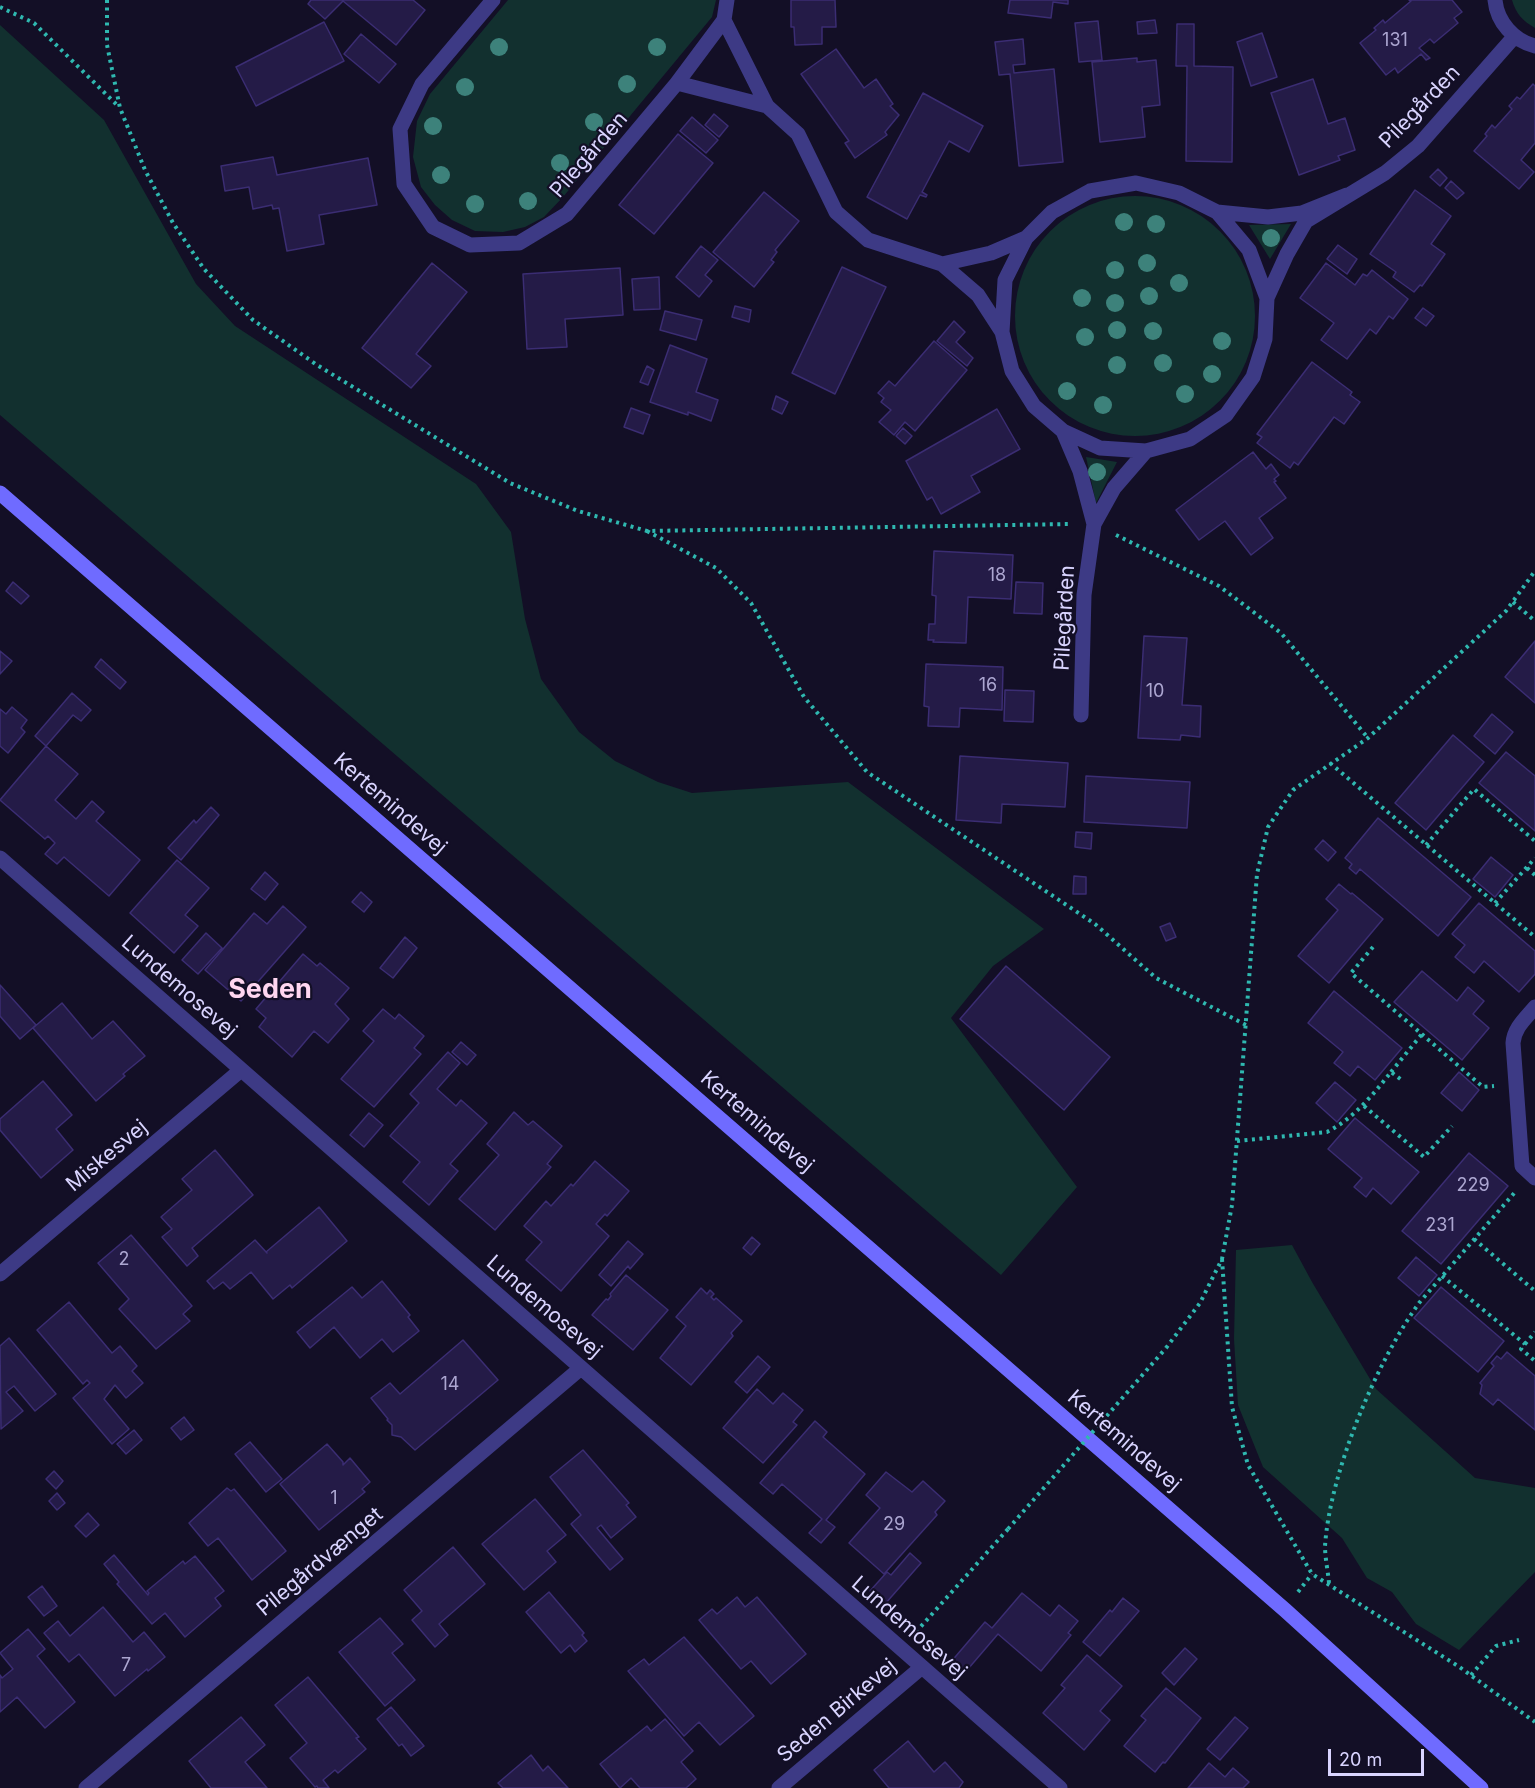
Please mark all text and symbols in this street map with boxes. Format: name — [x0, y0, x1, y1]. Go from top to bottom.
house number: 131 — [1382, 30, 1408, 52]
street label: Pilegården — [1374, 60, 1466, 154]
street label: Pilegården — [545, 107, 633, 203]
house number: 18 — [988, 565, 1006, 587]
street label: Pilegården — [1050, 565, 1080, 671]
house number: 16 — [979, 675, 997, 697]
house number: 10 — [1146, 681, 1164, 703]
street label: Kertemindevej — [328, 748, 452, 860]
street label: Lundemosevej — [116, 930, 242, 1044]
district label: Seden — [228, 974, 312, 1006]
street label: Kertemindevej — [695, 1066, 819, 1178]
street label: Miskesvej — [61, 1115, 153, 1197]
house number: 229 — [1456, 1175, 1490, 1197]
house number: 231 — [1425, 1215, 1455, 1237]
house number: 2 — [119, 1249, 129, 1271]
street label: Lundemosevej — [481, 1250, 607, 1364]
house number: 14 — [441, 1374, 459, 1396]
street label: Kertemindevej — [1062, 1385, 1186, 1497]
house number: 1 — [330, 1488, 338, 1510]
street label: Pilegårdvænget — [252, 1502, 388, 1622]
house number: 29 — [883, 1514, 905, 1536]
street label: Lundemosevej — [846, 1571, 972, 1685]
street label: Seden Birkevej — [772, 1654, 902, 1768]
house number: 7 — [121, 1655, 131, 1677]
scale bar — [1331, 1737, 1427, 1775]
text: 20 m — [1339, 1749, 1382, 1770]

